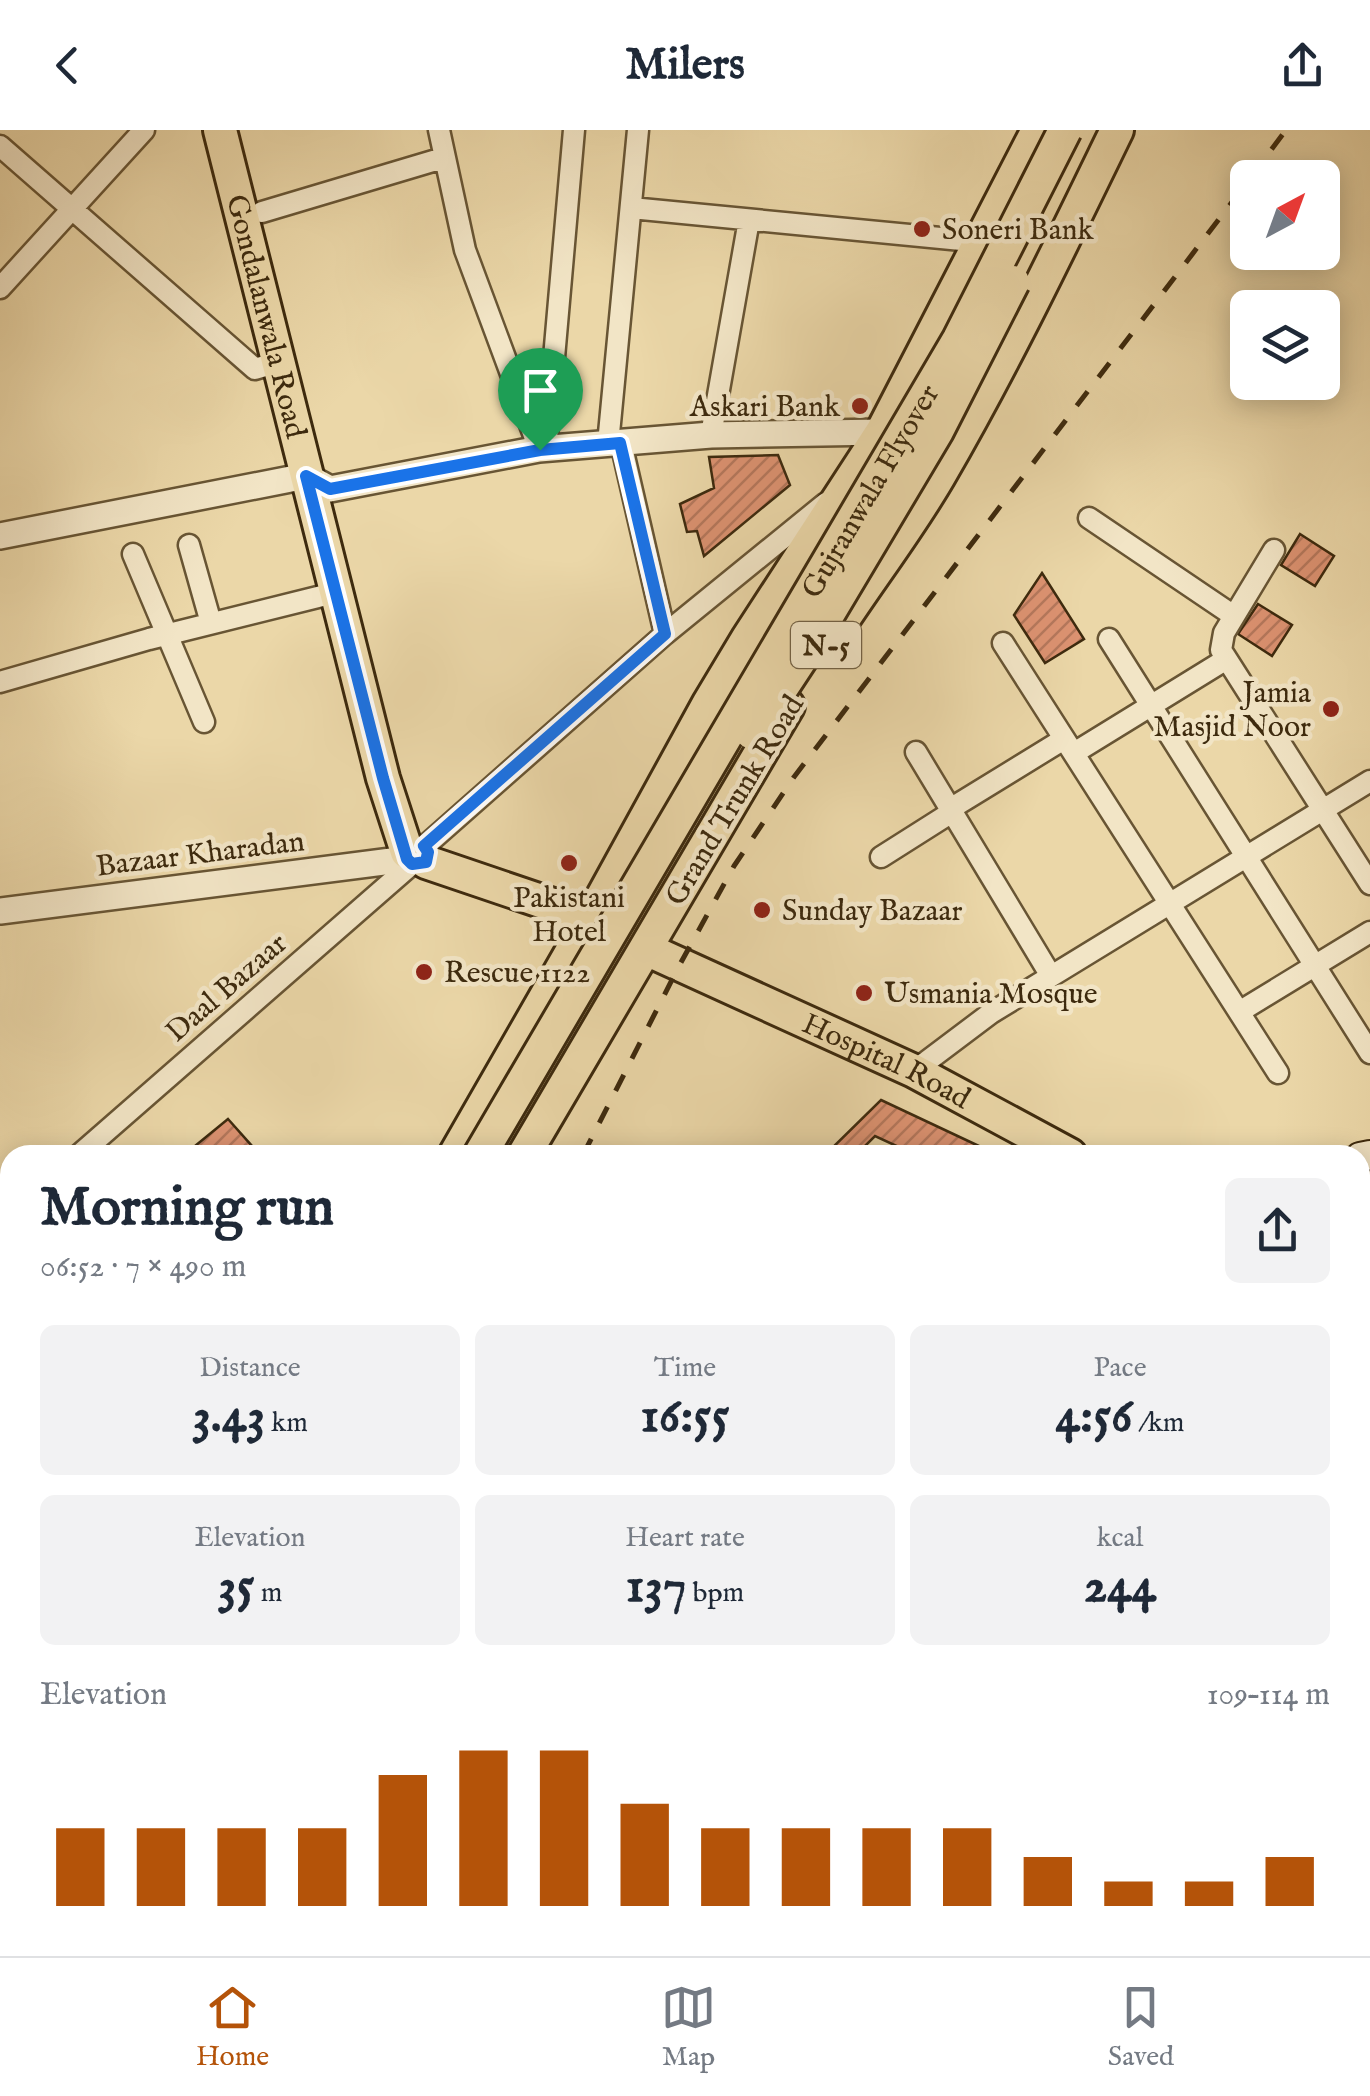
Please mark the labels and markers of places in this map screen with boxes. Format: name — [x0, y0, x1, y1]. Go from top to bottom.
place label: Soneri Bank — [942, 212, 1095, 250]
marker: Soneri Bank — [911, 218, 933, 240]
pin — [498, 348, 583, 451]
place label: Askari Bank — [689, 389, 841, 427]
marker: Askari Bank — [849, 395, 871, 417]
place label: Jamia Masjid Noor — [1153, 675, 1311, 747]
marker: Jamia Masjid Noor — [1320, 698, 1342, 720]
marker: Pakistani Hotel — [558, 852, 580, 874]
place label: Pakistani Hotel — [513, 880, 625, 952]
place label: Sunday Bazaar — [782, 893, 963, 931]
marker: Sunday Bazaar — [751, 899, 773, 921]
place label: Rescue 1122 — [444, 955, 590, 993]
marker: Rescue 1122 — [413, 961, 435, 983]
place label: Usmania Mosque — [884, 976, 1098, 1014]
marker: Usmania Mosque — [853, 982, 875, 1004]

